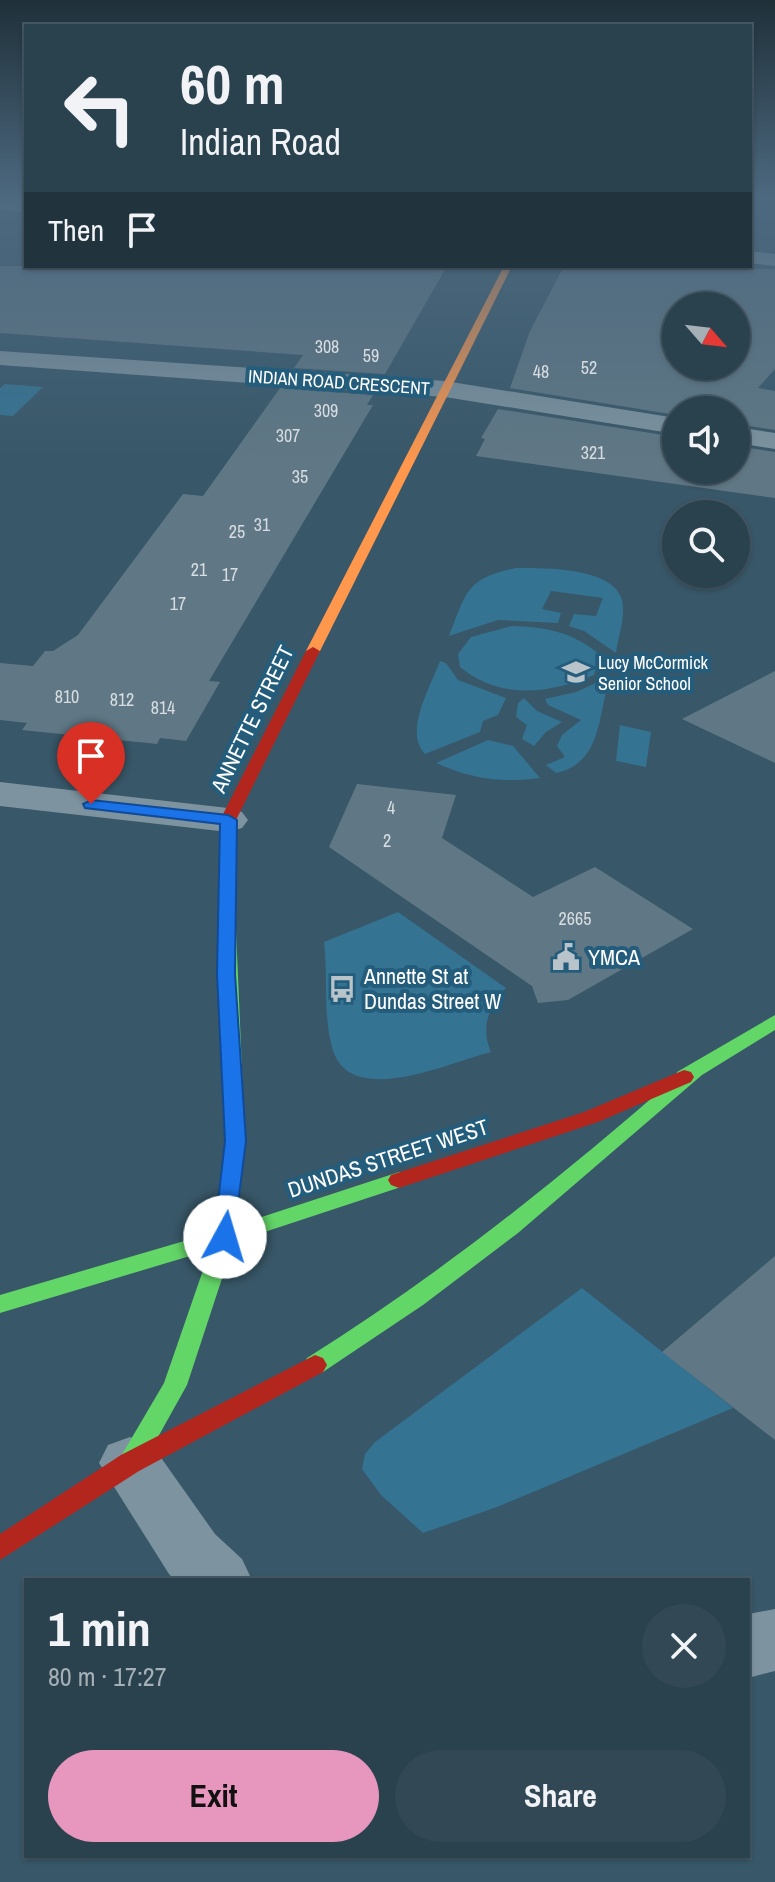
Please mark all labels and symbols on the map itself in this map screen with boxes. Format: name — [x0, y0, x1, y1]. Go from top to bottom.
north arrow — [662, 292, 750, 380]
house number: 308 — [315, 334, 339, 359]
house number: 59 — [363, 343, 379, 368]
house number: 52 — [581, 355, 597, 380]
house number: 48 — [533, 359, 549, 384]
street label: INDIAN ROAD CRESCENT — [247, 363, 431, 401]
house number: 309 — [314, 398, 338, 423]
house number: 307 — [276, 423, 300, 448]
house number: 321 — [581, 440, 606, 465]
house number: 35 — [292, 464, 308, 489]
house number: 31 — [254, 512, 271, 537]
house number: 25 — [229, 519, 245, 544]
house number: 21 — [191, 557, 208, 582]
house number: 17 — [222, 562, 238, 587]
house number: 17 — [170, 591, 186, 616]
street label: ANNETTE STREET — [203, 640, 301, 799]
place label: Lucy McCormick Senior School — [598, 650, 709, 696]
school or university icon: Lucy McCormick Senior School — [561, 657, 591, 687]
house number: 810 — [55, 684, 79, 709]
house number: 812 — [110, 687, 134, 712]
house number: 814 — [151, 695, 175, 720]
pin — [57, 722, 125, 804]
house number: 4 — [387, 795, 395, 820]
house number: 2 — [383, 828, 391, 853]
house number: 2665 — [559, 906, 591, 931]
public building icon: YMCA — [551, 942, 581, 972]
place label: YMCA — [588, 942, 641, 972]
place label: Annette St at Dundas Street W — [363, 961, 501, 1016]
bus stop icon: Annette St at Dundas Street W — [327, 974, 357, 1004]
street label: DUNDAS STREET WEST — [284, 1111, 492, 1205]
position arrow — [183, 1195, 267, 1279]

